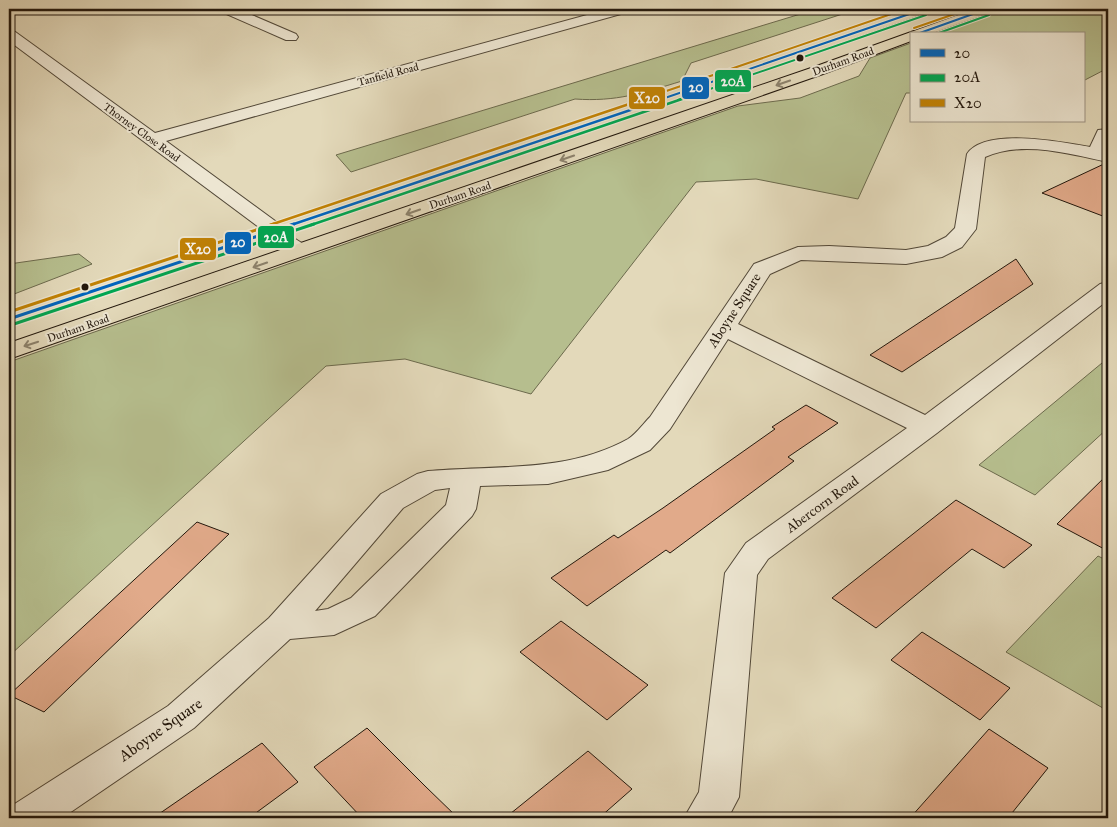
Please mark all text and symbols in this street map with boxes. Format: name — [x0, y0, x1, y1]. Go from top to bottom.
legend — [910, 32, 1084, 122]
street label: Durham Road — [811, 44, 876, 79]
text: 20 — [954, 44, 970, 62]
unlabelled marker — [795, 53, 805, 63]
street label: Tanfield Road — [356, 60, 421, 89]
text: 20A — [954, 68, 980, 86]
line badge: 20A — [714, 69, 752, 93]
text: 20A — [721, 73, 746, 90]
line badge: 20 — [681, 76, 710, 100]
text: 20 — [688, 79, 704, 96]
one-way arrow — [776, 79, 791, 88]
line badge: X20 — [628, 86, 666, 110]
text: X20 — [633, 90, 660, 107]
text: X20 — [954, 94, 982, 112]
street label: Thorney Close Road — [101, 100, 183, 165]
one-way arrow — [559, 154, 575, 163]
street label: Durham Road — [428, 179, 493, 212]
one-way arrow — [406, 208, 422, 217]
line badge: 20A — [257, 225, 295, 249]
text: 20A — [264, 229, 289, 246]
line badge: 20 — [224, 231, 252, 255]
text: 20 — [230, 234, 246, 251]
line badge: X20 — [179, 237, 217, 261]
text: X20 — [184, 241, 211, 258]
one-way arrow — [252, 261, 268, 270]
street label: Aboyne Square — [704, 270, 766, 352]
unlabelled marker — [80, 282, 90, 292]
street label: Durham Road — [46, 312, 111, 345]
one-way arrow — [23, 340, 39, 349]
street label: Abercorn Road — [782, 472, 862, 537]
street label: Aboyne Square — [114, 693, 207, 767]

